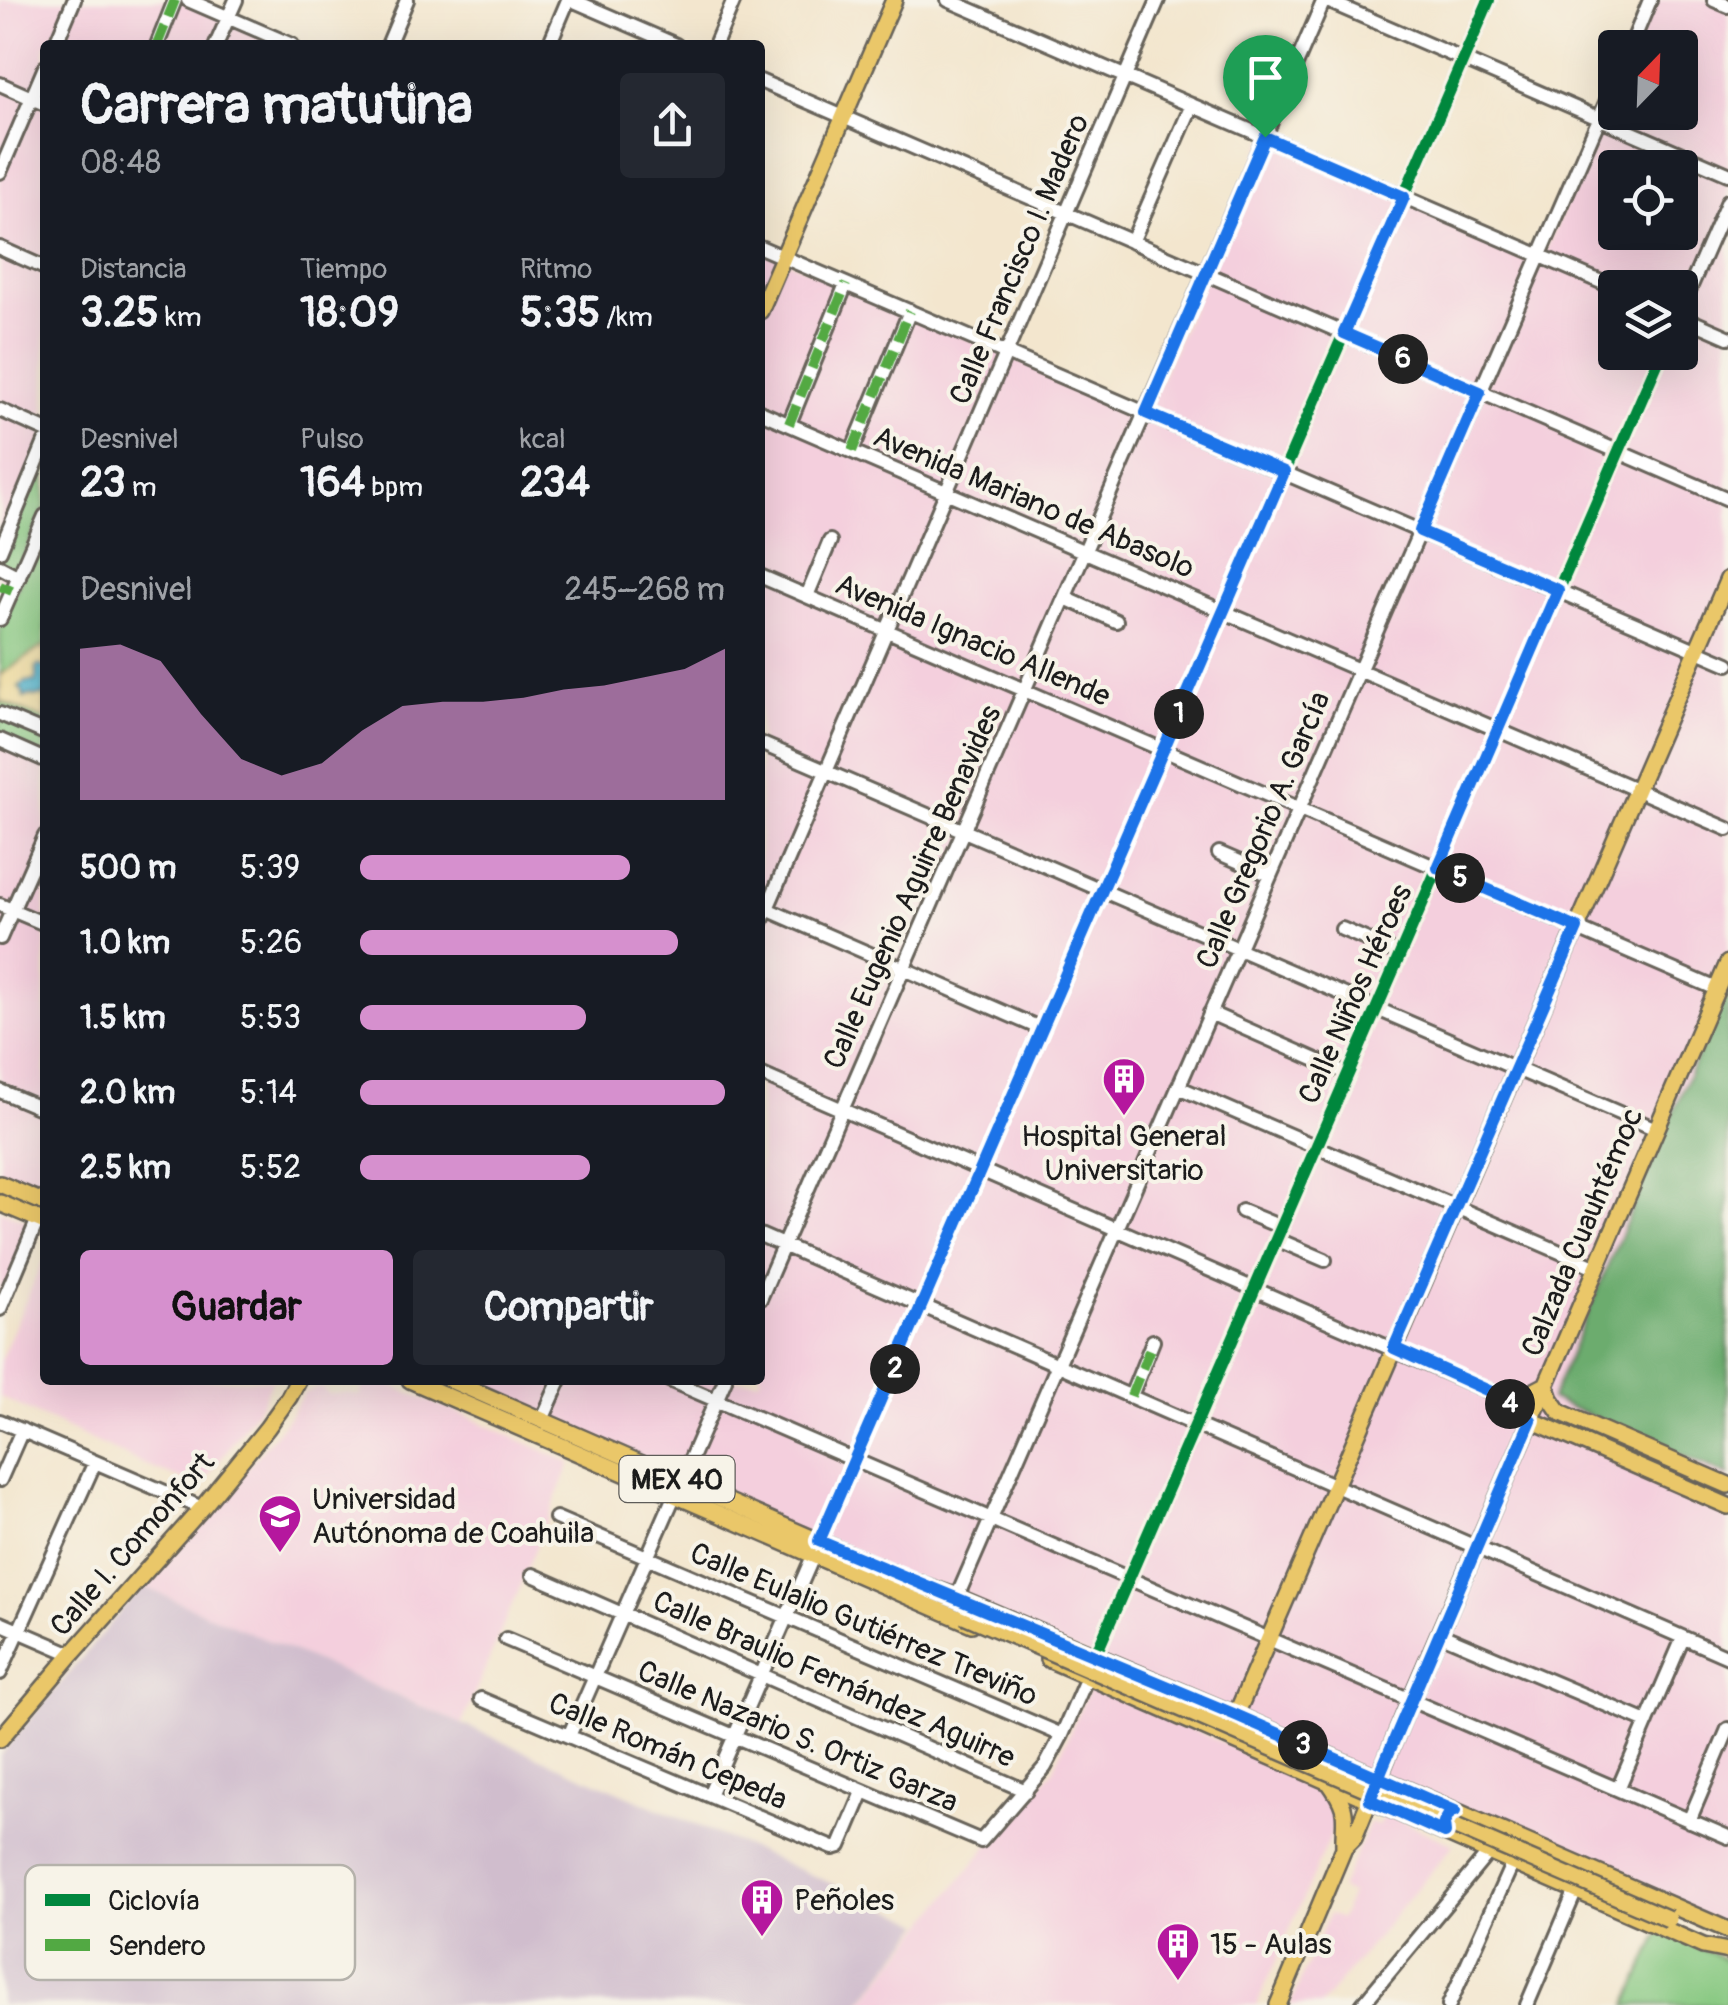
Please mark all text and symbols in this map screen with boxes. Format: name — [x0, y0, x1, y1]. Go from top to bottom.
north arrow — [1598, 30, 1698, 130]
map controls — [1598, 30, 1698, 370]
pin — [1223, 35, 1308, 138]
icon: arrive — [1238, 50, 1293, 105]
text: Carrera matutina — [80, 71, 473, 140]
button: share — [620, 73, 725, 178]
street label: Calle Francisco I. Madero — [942, 108, 1097, 410]
text: 08:48 — [80, 143, 161, 183]
button: locate — [1598, 150, 1698, 250]
text: Distancia — [80, 252, 187, 287]
text: Tiempo — [300, 252, 387, 287]
text: Ritmo — [520, 252, 592, 287]
button: layers — [1598, 270, 1698, 370]
text: 3.25 — [80, 287, 159, 339]
text: 18:09 — [300, 287, 399, 339]
text: 5:35 — [520, 287, 600, 339]
text: km — [159, 300, 202, 335]
text: /km — [600, 300, 653, 335]
pin: 6 — [1378, 334, 1428, 384]
text: 6 — [1395, 341, 1411, 376]
street label: Avenida Mariano de Abasolo — [868, 418, 1200, 587]
text: Desnivel — [80, 422, 179, 457]
text: Pulso — [300, 422, 364, 457]
text: kcal — [520, 422, 566, 457]
text: 23 — [80, 457, 126, 509]
text: 164 — [300, 457, 365, 509]
text: 234 — [520, 457, 590, 509]
text: m — [126, 470, 157, 505]
text: bpm — [365, 470, 423, 505]
street label: Avenida Ignacio Allende — [830, 566, 1116, 715]
text: Desnivel — [80, 570, 193, 610]
text: 245–268 m — [564, 570, 725, 610]
street label: Calle Gregorio A. García — [1188, 686, 1339, 974]
pin: 1 — [1154, 689, 1204, 739]
text: 1 — [1174, 696, 1184, 731]
street label: Calle Eugenio Aguirre Benavides — [815, 700, 1010, 1075]
text: 500 m — [80, 848, 176, 888]
text: 5:39 — [240, 848, 300, 888]
pin: 5 — [1435, 853, 1485, 903]
text: 5 — [1452, 860, 1468, 895]
street label: Calle Niños Héroes — [1290, 879, 1420, 1110]
text: 1.0 km — [80, 923, 170, 963]
text: 5:26 — [240, 923, 302, 963]
text: 1.5 km — [80, 998, 166, 1038]
text: 5:53 — [240, 998, 301, 1038]
building icon: Hospital General Universitario — [1101, 1056, 1147, 1117]
text: 2.0 km — [80, 1073, 175, 1113]
text: 5:14 — [240, 1073, 297, 1113]
street label: Calzada Cuauhtémoc — [1513, 1102, 1652, 1362]
place label: Hospital General Universitario — [1021, 1118, 1227, 1189]
text: 2.5 km — [80, 1148, 171, 1188]
text: 5:52 — [240, 1148, 301, 1188]
button: Guardar — [80, 1250, 393, 1365]
button: Compartir — [413, 1250, 725, 1365]
pin: 2 — [870, 1344, 920, 1394]
text: 2 — [887, 1351, 903, 1386]
pin: 4 — [1485, 1379, 1535, 1429]
text: 4 — [1502, 1386, 1518, 1421]
street label: Calle I. Comonfort — [42, 1444, 223, 1644]
road number: MEX 40 — [620, 1456, 734, 1502]
place label: Universidad Autónoma de Coahuila — [312, 1481, 594, 1552]
school or university icon: Universidad Autónoma de Coahuila — [257, 1493, 303, 1554]
street label: Calle Eulalio Gutiérrez Treviño — [684, 1534, 1043, 1715]
street label: Calle Braulio Fernández Aguirre — [647, 1583, 1021, 1776]
street label: Calle Nazario S. Ortiz Garza — [632, 1652, 964, 1821]
street label: Calle Román Cepeda — [543, 1684, 793, 1818]
pin: 3 — [1278, 1720, 1328, 1770]
text: 3 — [1295, 1727, 1311, 1762]
legend — [25, 1865, 355, 1980]
building icon: Peñoles — [739, 1877, 785, 1938]
place label: Peñoles — [794, 1882, 894, 1919]
text: Ciclovía — [108, 1884, 200, 1919]
building icon: 15 - Aulas — [1155, 1921, 1201, 1982]
place label: 15 - Aulas — [1210, 1926, 1332, 1963]
text: Sendero — [108, 1929, 206, 1964]

